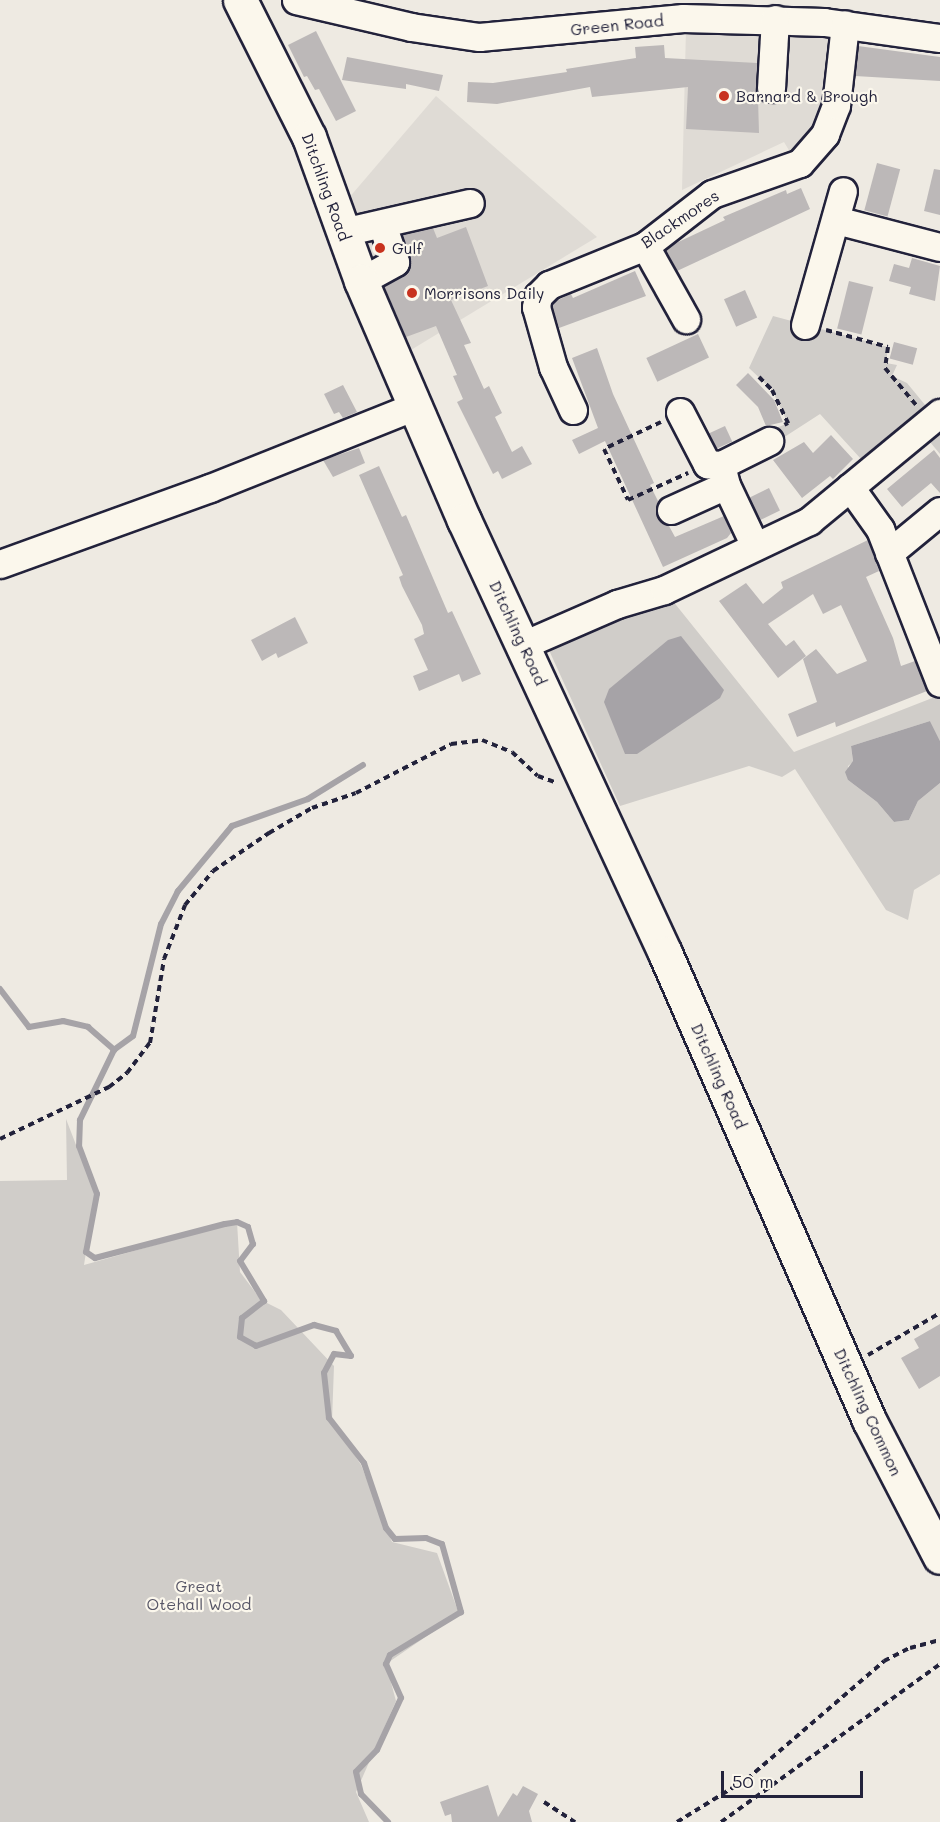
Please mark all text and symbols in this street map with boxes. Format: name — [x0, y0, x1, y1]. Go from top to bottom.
street label: Green Road — [569, 11, 665, 39]
place label: Barnard & Brough — [736, 86, 877, 106]
marker: Barnard & Brough — [717, 89, 731, 103]
street label: Ditchling Road — [298, 130, 354, 244]
street label: Blackmores — [637, 186, 723, 252]
place label: Gulf — [392, 238, 423, 258]
marker: Gulf — [373, 241, 387, 255]
place label: Morrisons Daily — [424, 283, 544, 303]
marker: Morrisons Daily — [405, 286, 419, 300]
street label: Ditchling Road — [485, 578, 551, 688]
street label: Ditchling Road — [687, 1020, 751, 1132]
street label: Ditchling Common — [830, 1345, 906, 1479]
park label: Great Otehall Wood — [147, 1576, 251, 1614]
scale bar — [724, 1759, 866, 1797]
text: 50 m — [732, 1769, 774, 1793]

